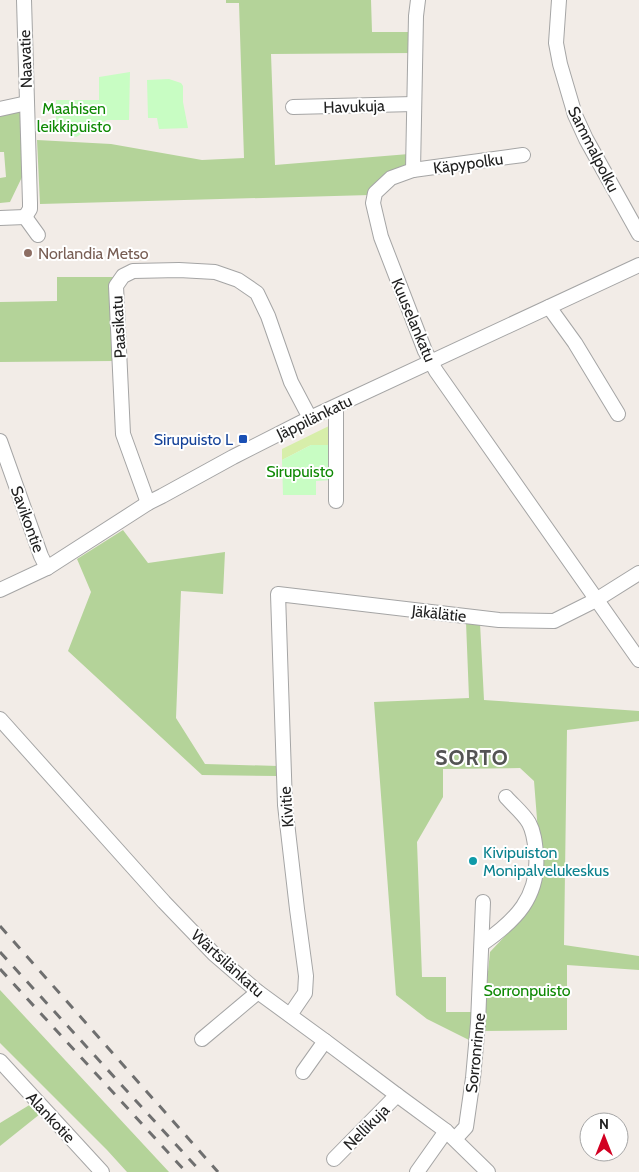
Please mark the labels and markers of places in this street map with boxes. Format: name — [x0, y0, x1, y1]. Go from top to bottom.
place label: Norlandia Metso — [38, 244, 149, 263]
marker: Norlandia Metso — [22, 247, 34, 259]
place label: Sirupuisto L — [154, 430, 233, 449]
marker: Sirupuisto L — [237, 433, 249, 445]
place label: Kivipuiston Monipalvelukeskus — [483, 843, 609, 880]
marker: Kivipuiston Monipalvelukeskus — [467, 855, 479, 867]

